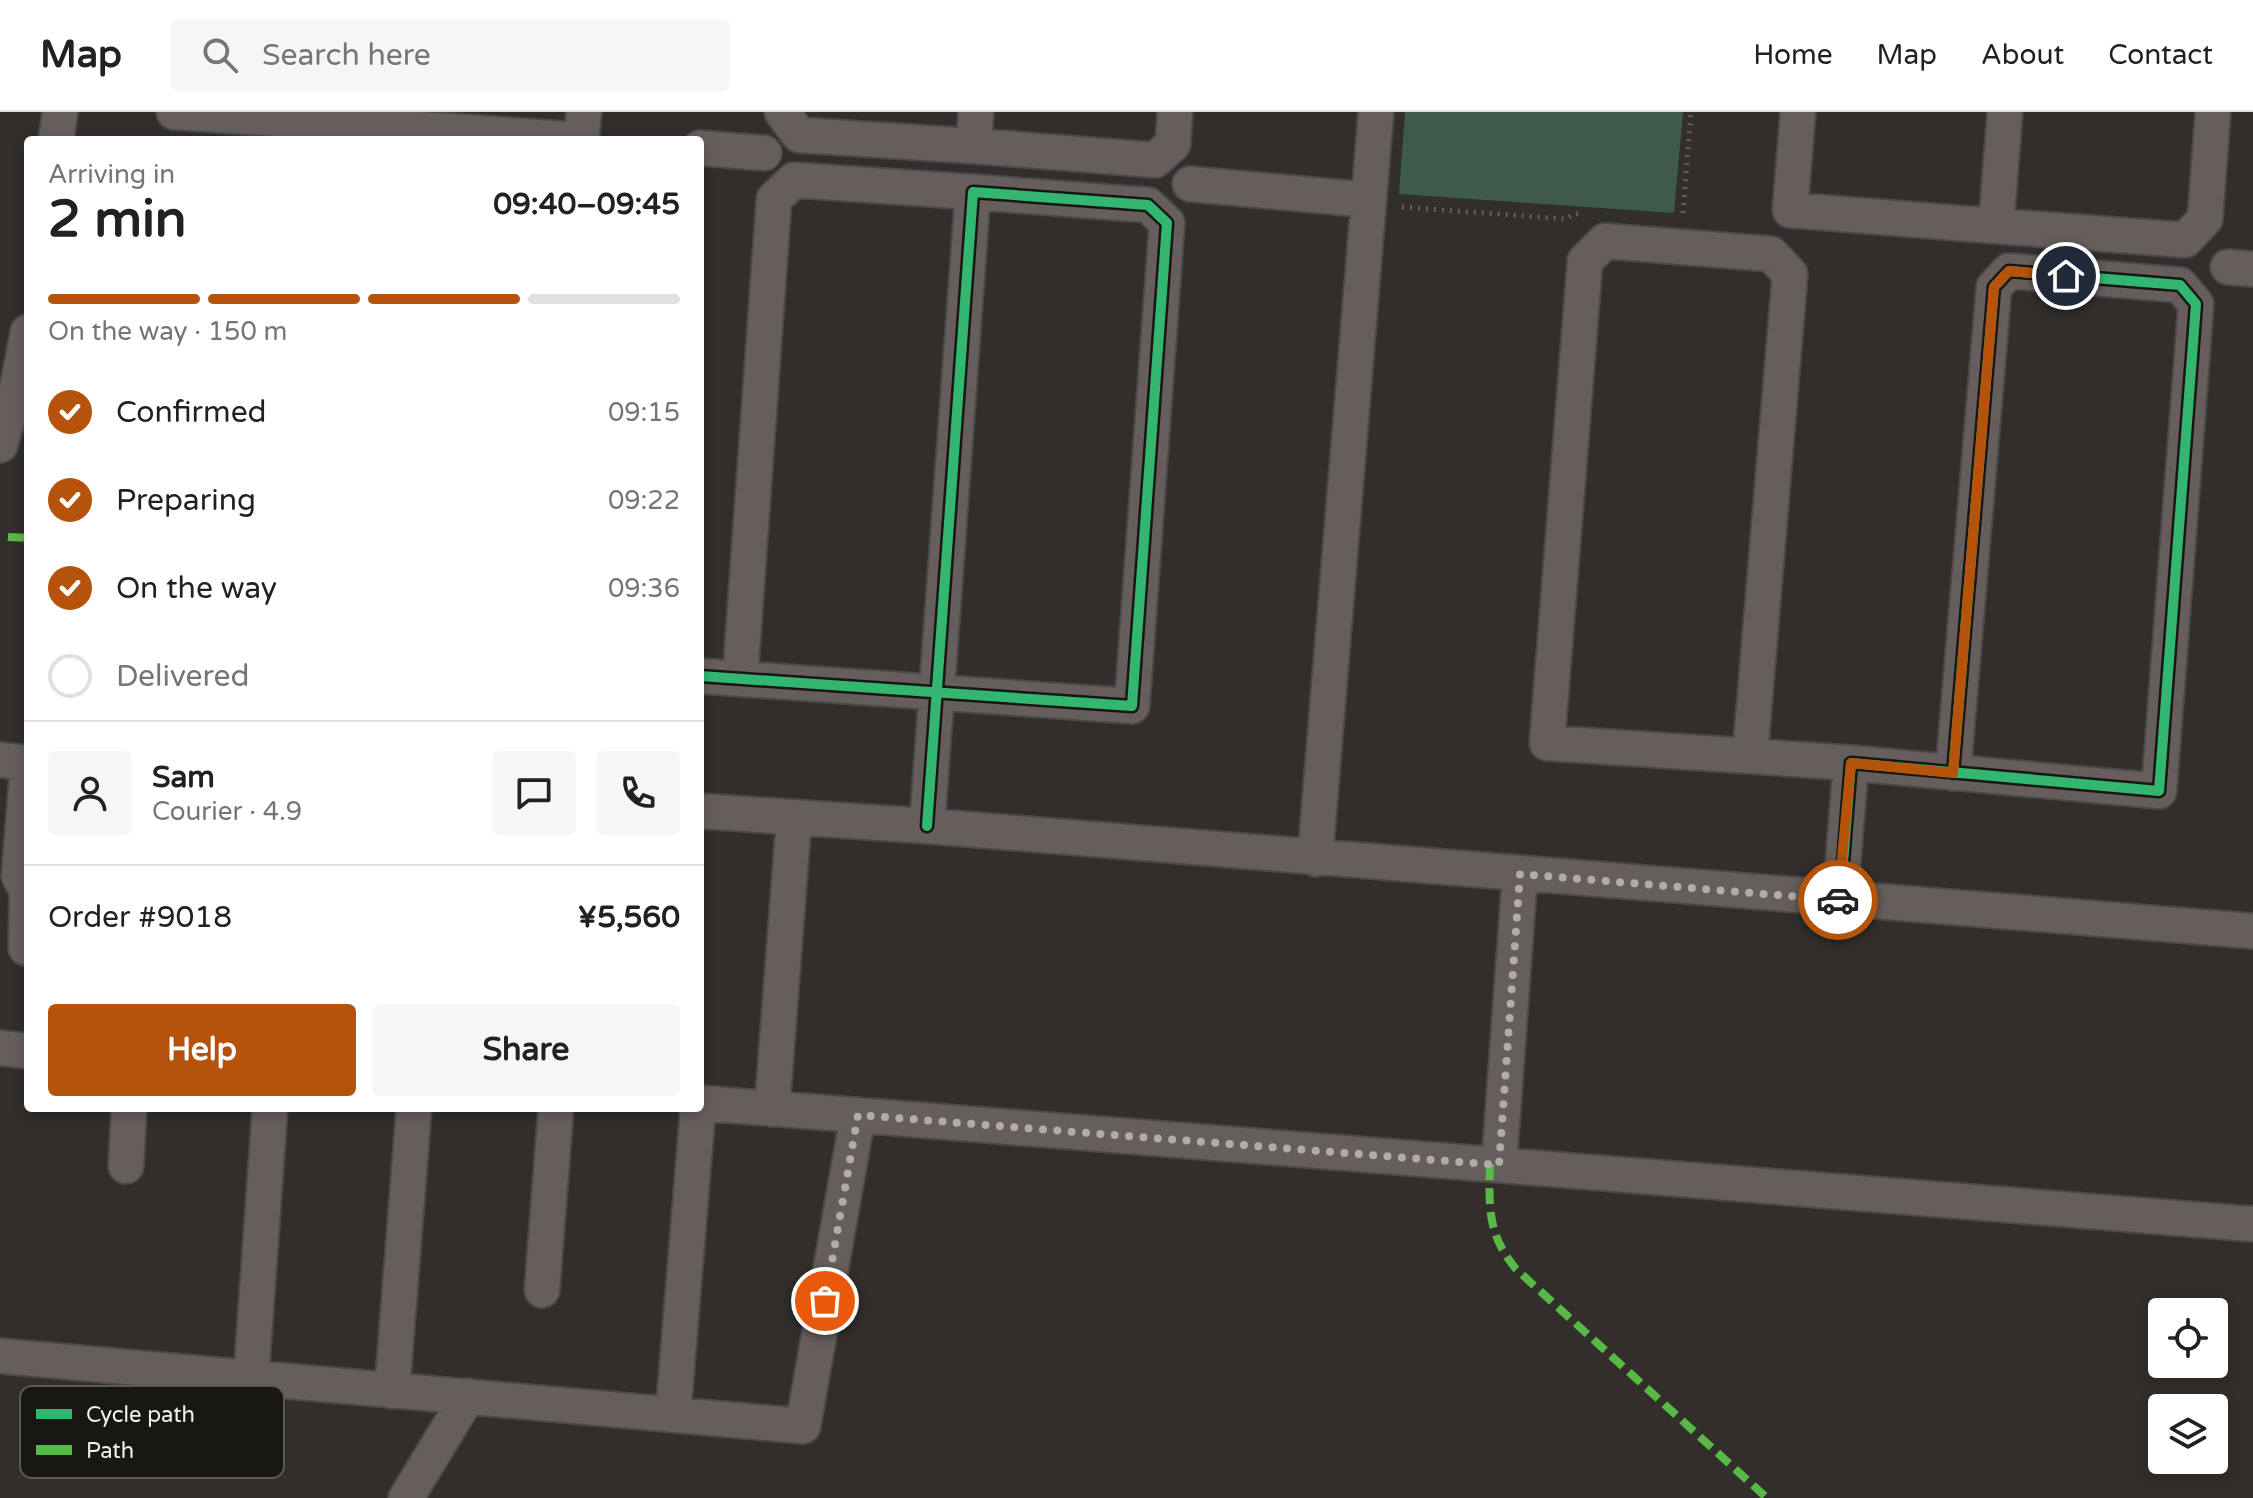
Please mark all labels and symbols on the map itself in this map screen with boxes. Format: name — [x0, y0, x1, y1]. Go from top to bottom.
pin — [2032, 242, 2100, 310]
courier — [1798, 860, 1878, 940]
pin — [791, 1267, 859, 1335]
legend — [20, 1386, 284, 1478]
text: Cycle path — [86, 1402, 195, 1428]
text: Path — [86, 1438, 134, 1464]

